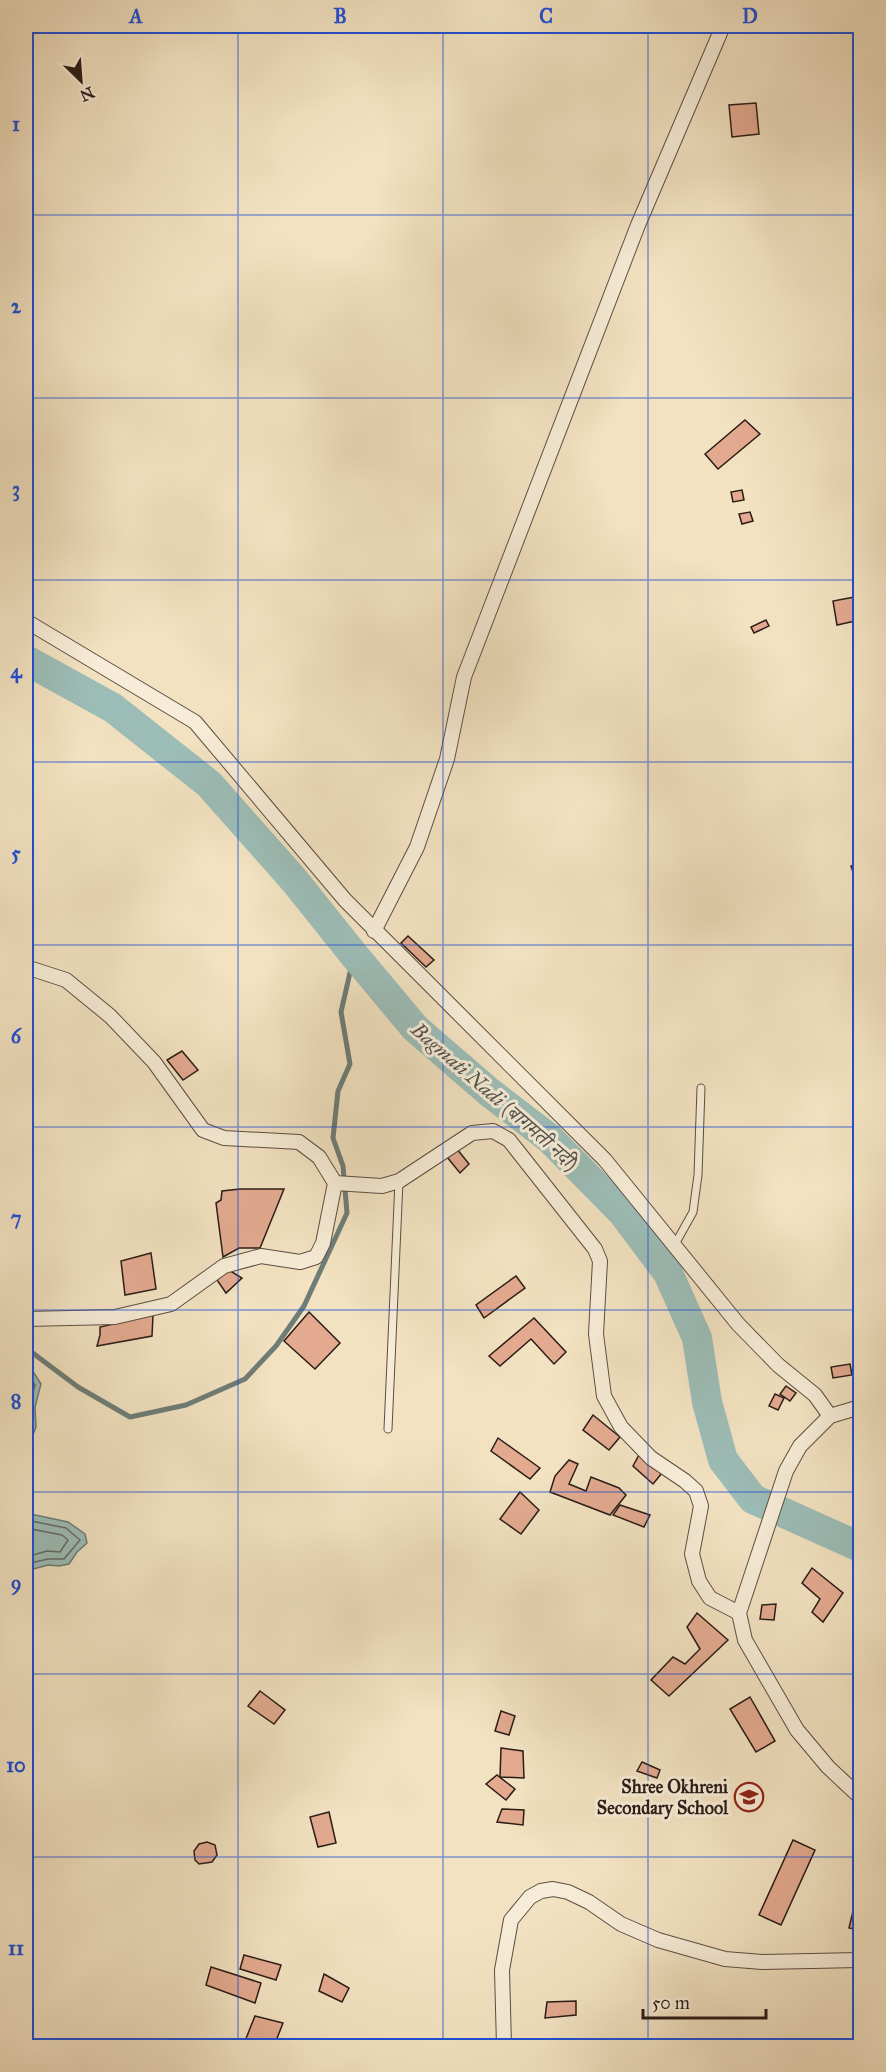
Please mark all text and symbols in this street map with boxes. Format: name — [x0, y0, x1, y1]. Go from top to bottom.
text: A — [127, 4, 143, 28]
text: B — [333, 4, 347, 28]
text: C — [539, 4, 553, 28]
text: D — [742, 4, 758, 28]
north arrow — [51, 51, 111, 111]
text: N — [77, 83, 97, 106]
text: 1 — [12, 112, 20, 136]
text: 2 — [11, 294, 22, 318]
text: 3 — [12, 477, 20, 502]
text: 4 — [10, 659, 22, 684]
text: 5 — [11, 841, 21, 865]
water label: Bagmati Nadi (बागमती नदी) — [406, 1017, 583, 1176]
text: 6 — [11, 1024, 23, 1048]
text: 7 — [11, 1206, 22, 1230]
text: 8 — [11, 1389, 21, 1413]
text: 9 — [11, 1571, 21, 1596]
text: 10 — [6, 1753, 26, 1777]
place label: Shree Okhreni Secondary School — [597, 1776, 729, 1820]
school or university icon: Shree Okhreni Secondary School — [733, 1781, 765, 1813]
text: 11 — [8, 1936, 24, 1960]
scale bar — [643, 1982, 766, 2020]
text: 50 m — [652, 1992, 690, 2014]

